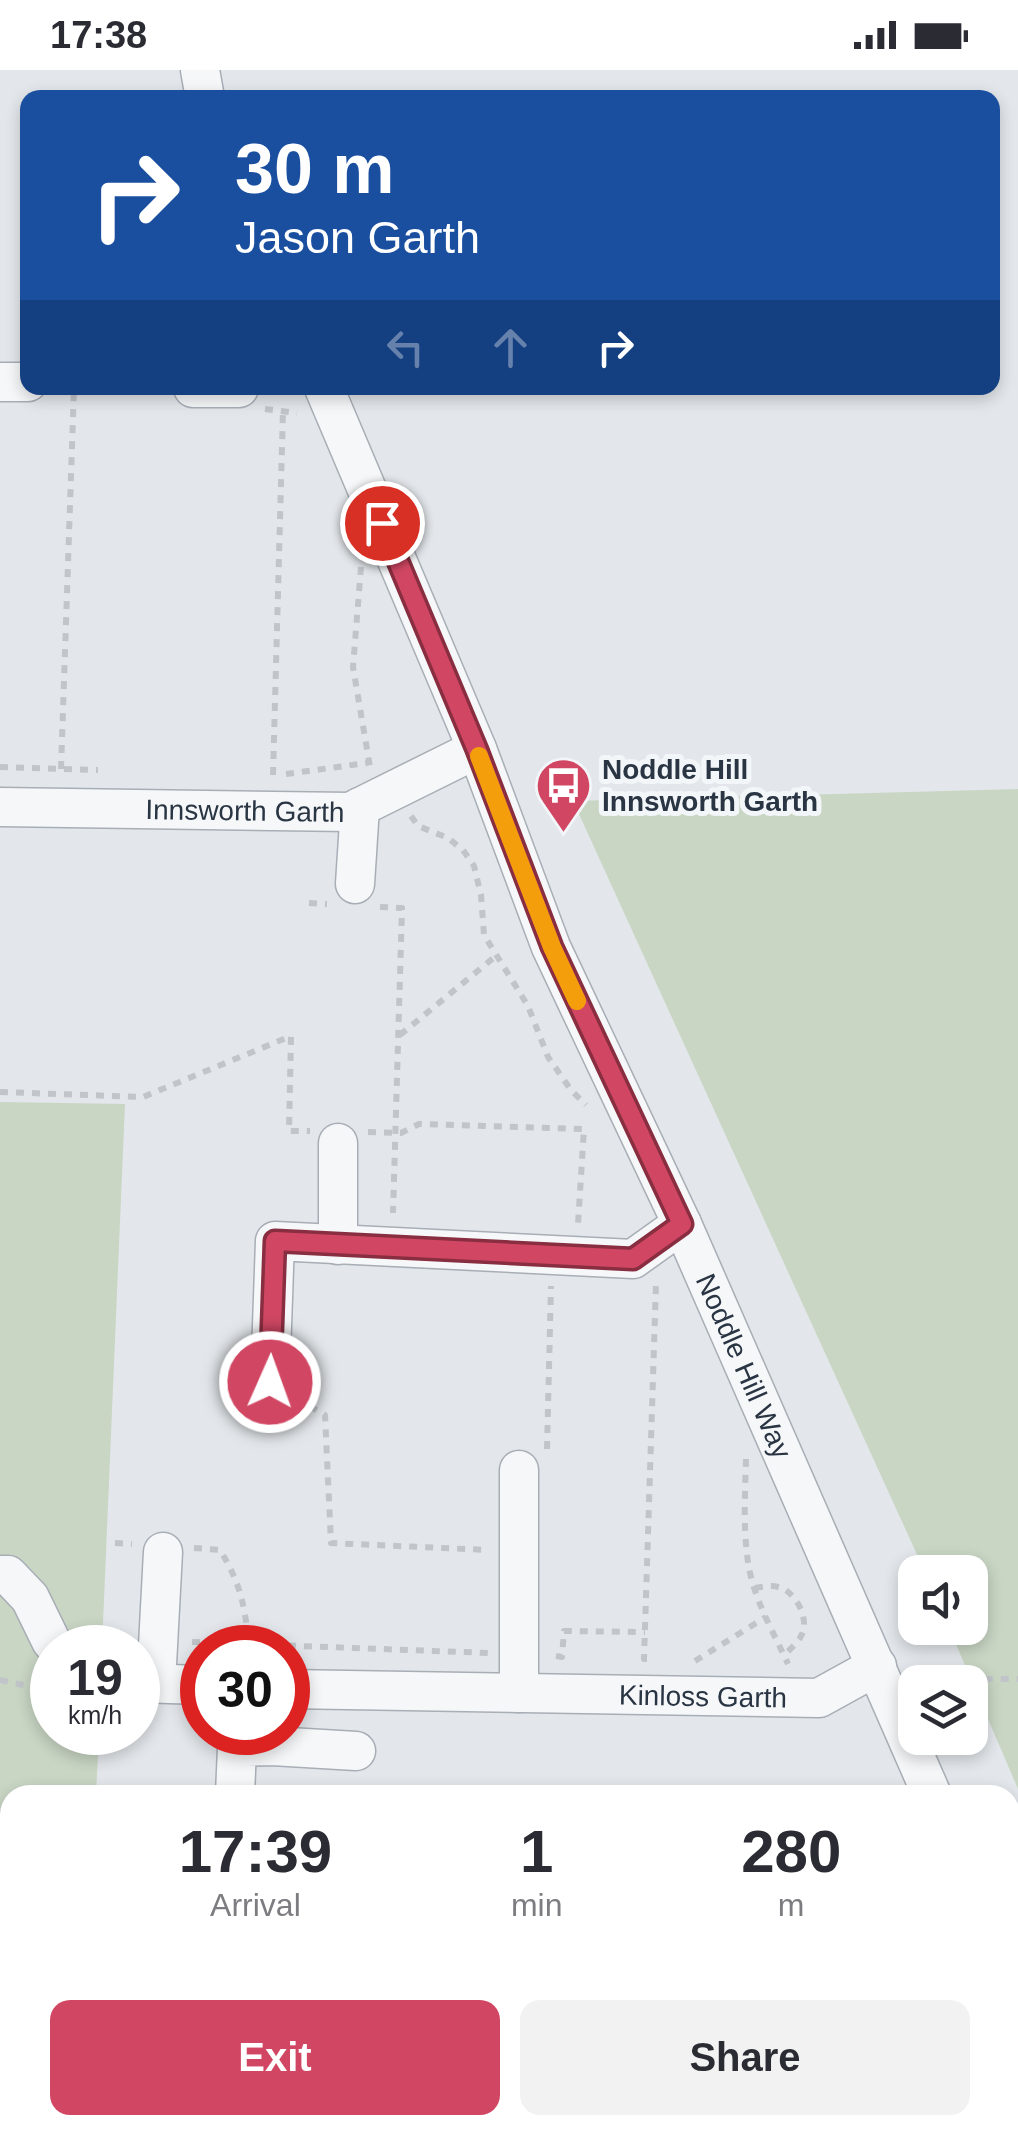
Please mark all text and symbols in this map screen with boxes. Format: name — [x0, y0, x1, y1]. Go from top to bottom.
text: 17:38 — [50, 14, 147, 56]
icon: right — [70, 130, 200, 260]
text: 30 m — [235, 130, 395, 208]
text: Jason Garth — [235, 212, 480, 263]
icon: left — [378, 320, 433, 375]
icon: ahead — [483, 320, 538, 375]
icon: right — [588, 320, 643, 375]
pin — [340, 481, 425, 566]
icon: arrive — [355, 496, 410, 551]
place label: Noddle Hill Innsworth Garth — [602, 754, 818, 817]
bus stop icon: Noddle Hill Innsworth Garth — [533, 755, 593, 834]
street label: Innsworth Garth — [145, 794, 345, 828]
street label: Noddle Hill Way — [690, 1269, 798, 1463]
position arrow — [218, 1330, 322, 1434]
map controls — [898, 1555, 988, 1755]
button: sound — [898, 1555, 988, 1645]
speed limit sign: 30 — [180, 1625, 310, 1755]
text: 19 — [67, 1650, 123, 1706]
button: layers — [898, 1665, 988, 1755]
street label: Kinloss Garth — [619, 1680, 787, 1713]
text: km/h — [68, 1701, 122, 1729]
text: 17:39 — [179, 1818, 332, 1885]
text: 1 — [520, 1818, 553, 1885]
text: 280 — [741, 1818, 841, 1885]
text: Arrival — [210, 1887, 301, 1923]
text: min — [511, 1887, 562, 1923]
text: m — [778, 1887, 805, 1923]
button: Exit — [50, 2000, 500, 2115]
button: Share — [520, 2000, 970, 2115]

